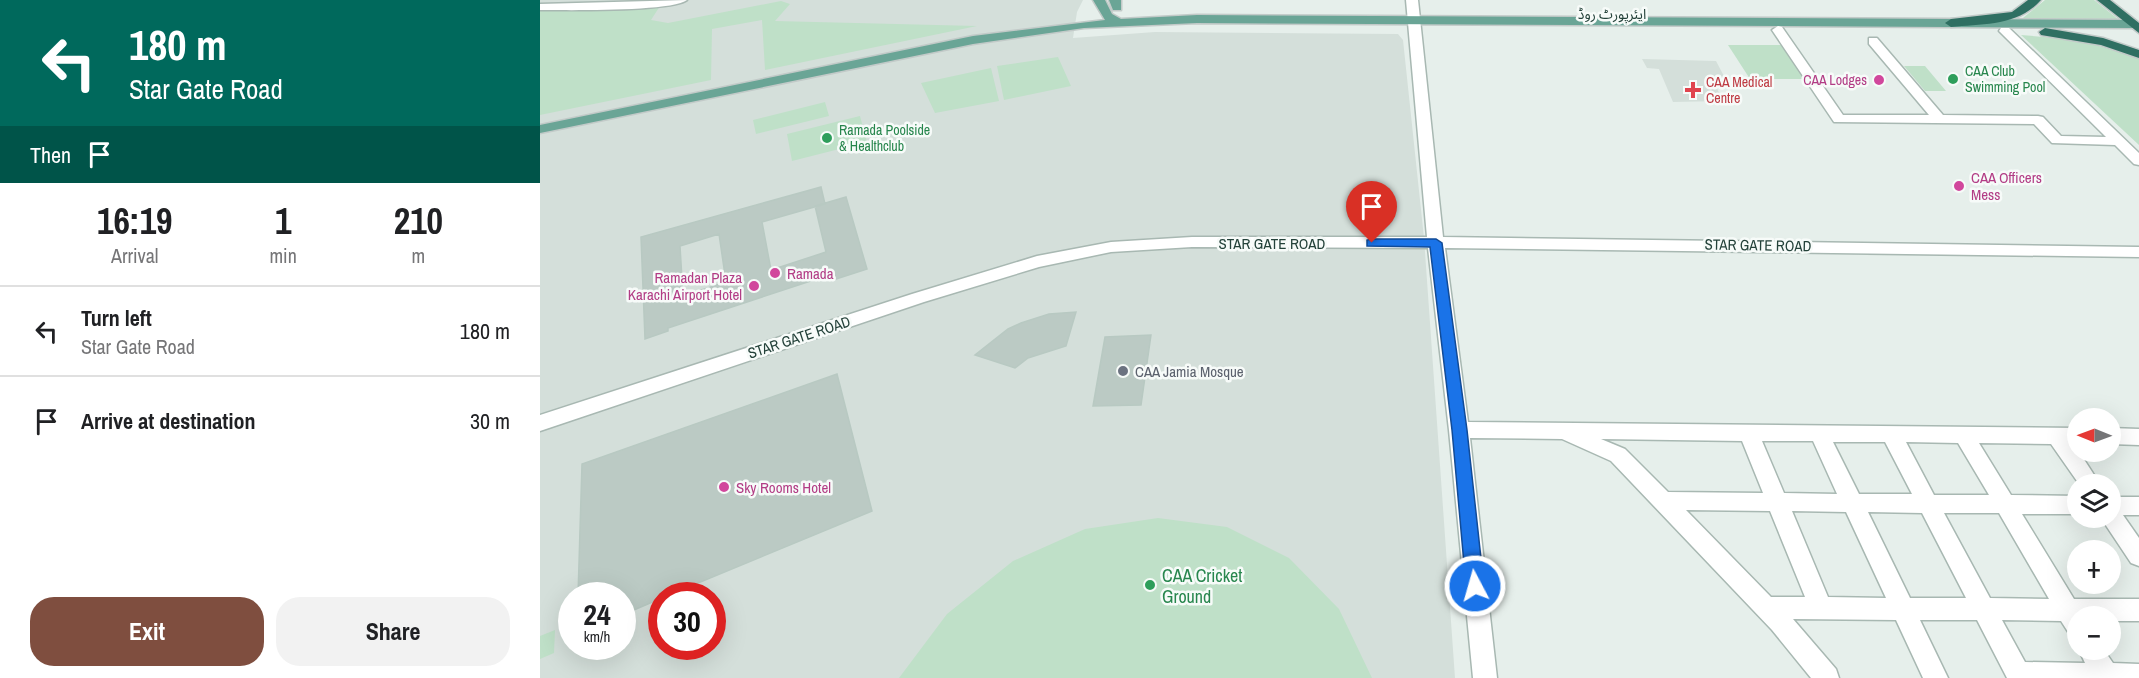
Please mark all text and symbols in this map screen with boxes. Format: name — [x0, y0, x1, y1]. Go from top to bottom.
street label: ایئرپورٹ روڈ — [1578, 5, 1646, 24]
text: 180 m — [129, 17, 227, 73]
icon: left — [30, 24, 108, 102]
place label: CAA Club Swimming Pool — [1965, 62, 2045, 96]
text: Star Gate Road — [129, 71, 283, 107]
place label: CAA Lodges — [1803, 71, 1867, 89]
marker: CAA Club Swimming Pool — [1946, 72, 1960, 86]
place label: CAA Medical Centre — [1706, 73, 1772, 107]
marker: CAA Lodges — [1872, 73, 1886, 87]
marker: CAA Medical Centre — [1684, 81, 1702, 99]
place label: Ramada Poolside & Healthclub — [839, 121, 930, 155]
marker: Ramada Poolside & Healthclub — [820, 131, 834, 145]
icon: arrive — [83, 138, 116, 171]
text: Then — [30, 140, 71, 170]
place label: CAA Officers Mess — [1971, 167, 2042, 205]
marker: CAA Officers Mess — [1952, 179, 1966, 193]
pin — [1346, 181, 1397, 243]
icon: arrive — [1355, 190, 1388, 223]
text: 16:19 — [97, 197, 172, 245]
text: 1 — [275, 197, 291, 245]
text: 210 — [394, 197, 443, 245]
street label: STAR GATE ROAD — [1219, 233, 1326, 254]
street label: STAR GATE ROAD — [1704, 234, 1812, 256]
text: Arrival — [111, 242, 158, 269]
text: min — [269, 242, 297, 269]
text: m — [412, 242, 425, 269]
place label: Ramada — [787, 263, 834, 284]
marker: Ramada — [768, 266, 782, 280]
place label: Ramadan Plaza Karachi Airport Hotel — [628, 267, 742, 305]
marker: Ramadan Plaza Karachi Airport Hotel — [747, 279, 761, 293]
text: Turn left — [81, 303, 152, 333]
street label: STAR GATE ROAD — [745, 310, 853, 364]
icon: left — [30, 315, 63, 348]
text: 180 m — [460, 316, 510, 346]
text: Star Gate Road — [81, 333, 195, 360]
place label: CAA Jamia Mosque — [1135, 361, 1244, 382]
marker: CAA Jamia Mosque — [1116, 364, 1130, 378]
icon: arrive — [30, 405, 63, 438]
text: Arrive at destination — [81, 406, 255, 436]
text: 30 m — [470, 406, 510, 436]
north arrow — [2067, 408, 2121, 462]
map controls — [2067, 408, 2121, 660]
button: layers — [2067, 474, 2121, 528]
place label: Sky Rooms Hotel — [736, 477, 831, 498]
marker: Sky Rooms Hotel — [717, 480, 731, 494]
button: + — [2067, 540, 2121, 594]
position arrow — [1443, 554, 1507, 618]
place label: CAA Cricket Ground — [1162, 563, 1242, 609]
marker: CAA Cricket Ground — [1143, 578, 1157, 592]
speed limit sign: 30 — [648, 582, 726, 660]
text: 24 — [583, 594, 611, 634]
button: Exit — [30, 597, 264, 666]
button: Share — [276, 597, 510, 666]
button: − — [2067, 606, 2121, 660]
text: km/h — [584, 626, 610, 647]

